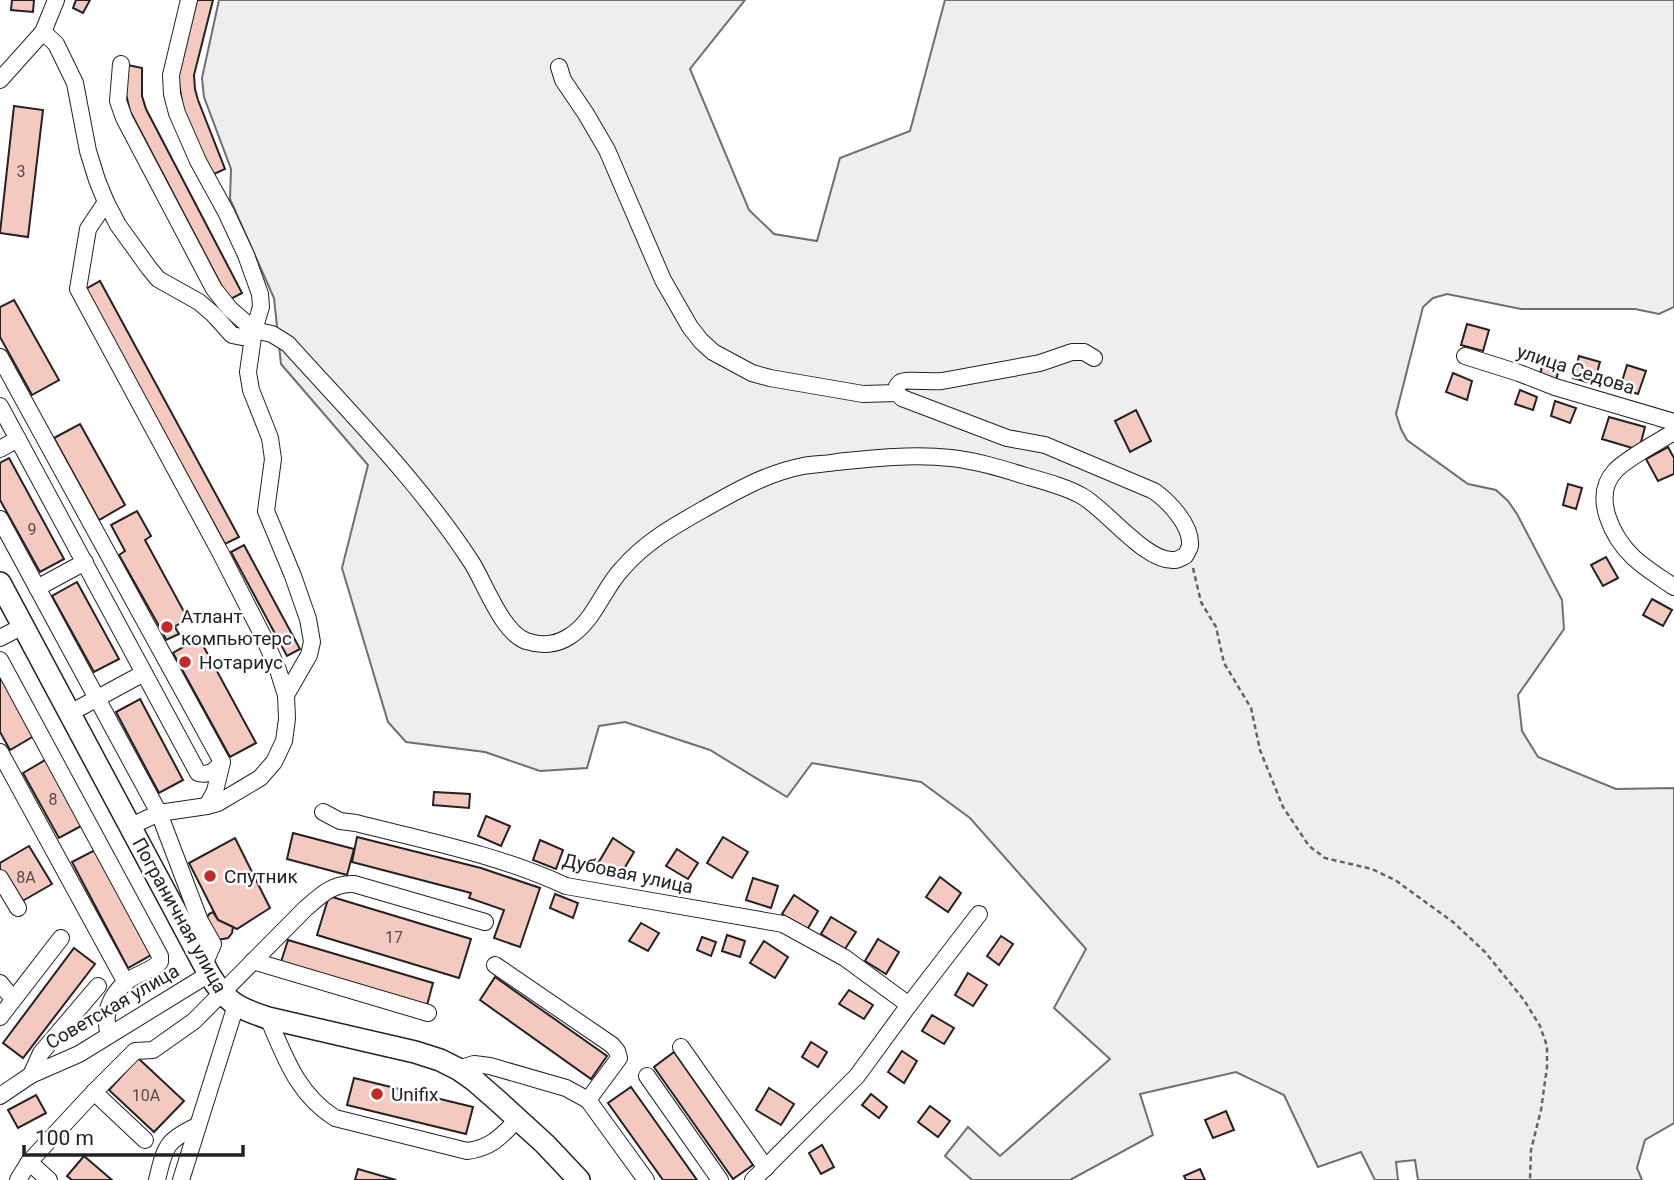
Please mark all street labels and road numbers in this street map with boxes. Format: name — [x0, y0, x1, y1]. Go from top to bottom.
street label: улица Седова — [1514, 340, 1638, 399]
street label: Пограничная улица — [127, 833, 232, 997]
street label: Дубовая улица — [560, 848, 695, 899]
street label: Советская улица — [41, 959, 183, 1054]

